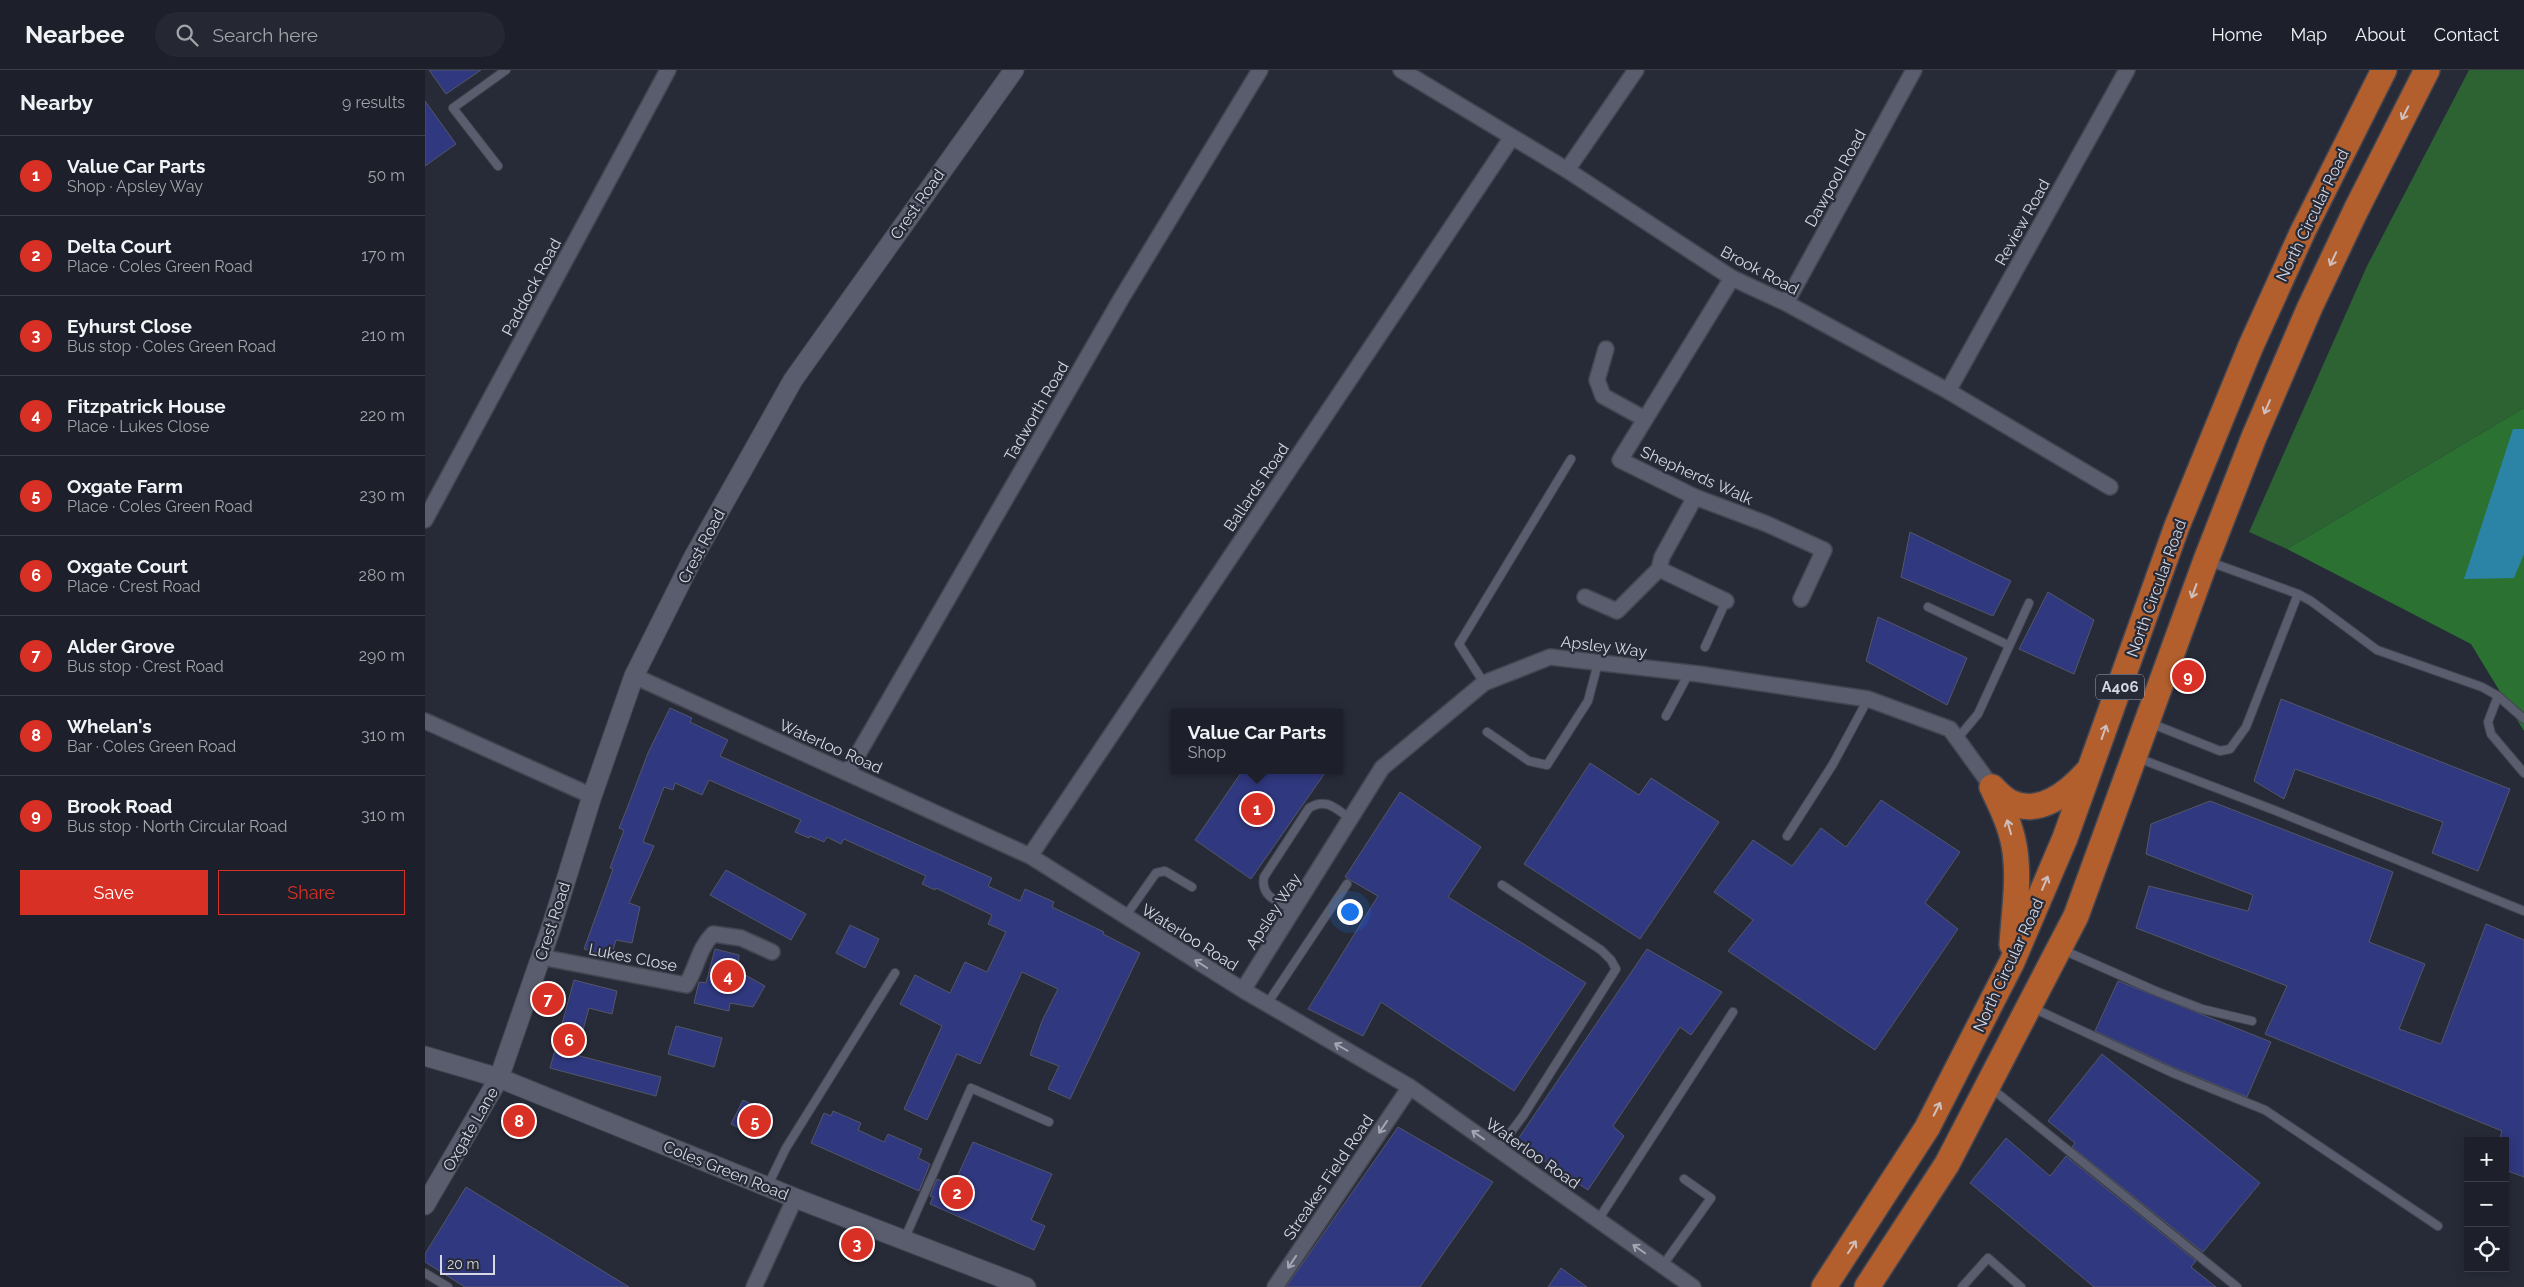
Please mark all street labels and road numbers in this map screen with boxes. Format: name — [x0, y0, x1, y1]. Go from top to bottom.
street label: Dawpool Road — [1801, 126, 1870, 230]
street label: North Circular Road — [2272, 146, 2353, 285]
street label: Crest Road — [886, 166, 949, 243]
street label: Review Road — [1991, 176, 2054, 269]
street label: Paddock Road — [498, 235, 565, 339]
street label: Brook Road — [1717, 242, 1802, 299]
street label: Tadworth Road — [1000, 358, 1073, 464]
street label: Ballards Road — [1220, 440, 1293, 535]
street label: Shepherds Walk — [1638, 442, 1756, 509]
street label: Crest Road — [674, 506, 729, 587]
street label: North Circular Road — [2123, 517, 2190, 660]
street label: Apsley Way — [1560, 632, 1648, 661]
road number: A406 — [2096, 674, 2144, 700]
street label: Waterloo Road — [776, 715, 885, 778]
street label: Apsley Way — [1242, 869, 1305, 953]
street label: Crest Road — [531, 880, 574, 963]
street label: North Circular Road — [1969, 895, 2048, 1035]
street label: Waterloo Road — [1138, 900, 1242, 975]
street label: Lukes Close — [587, 940, 679, 975]
street label: Oxgate Lane — [439, 1084, 502, 1175]
street label: Streakes Field Road — [1280, 1111, 1377, 1243]
street label: Waterloo Road — [1482, 1114, 1584, 1193]
street label: Coles Green Road — [660, 1137, 791, 1204]

